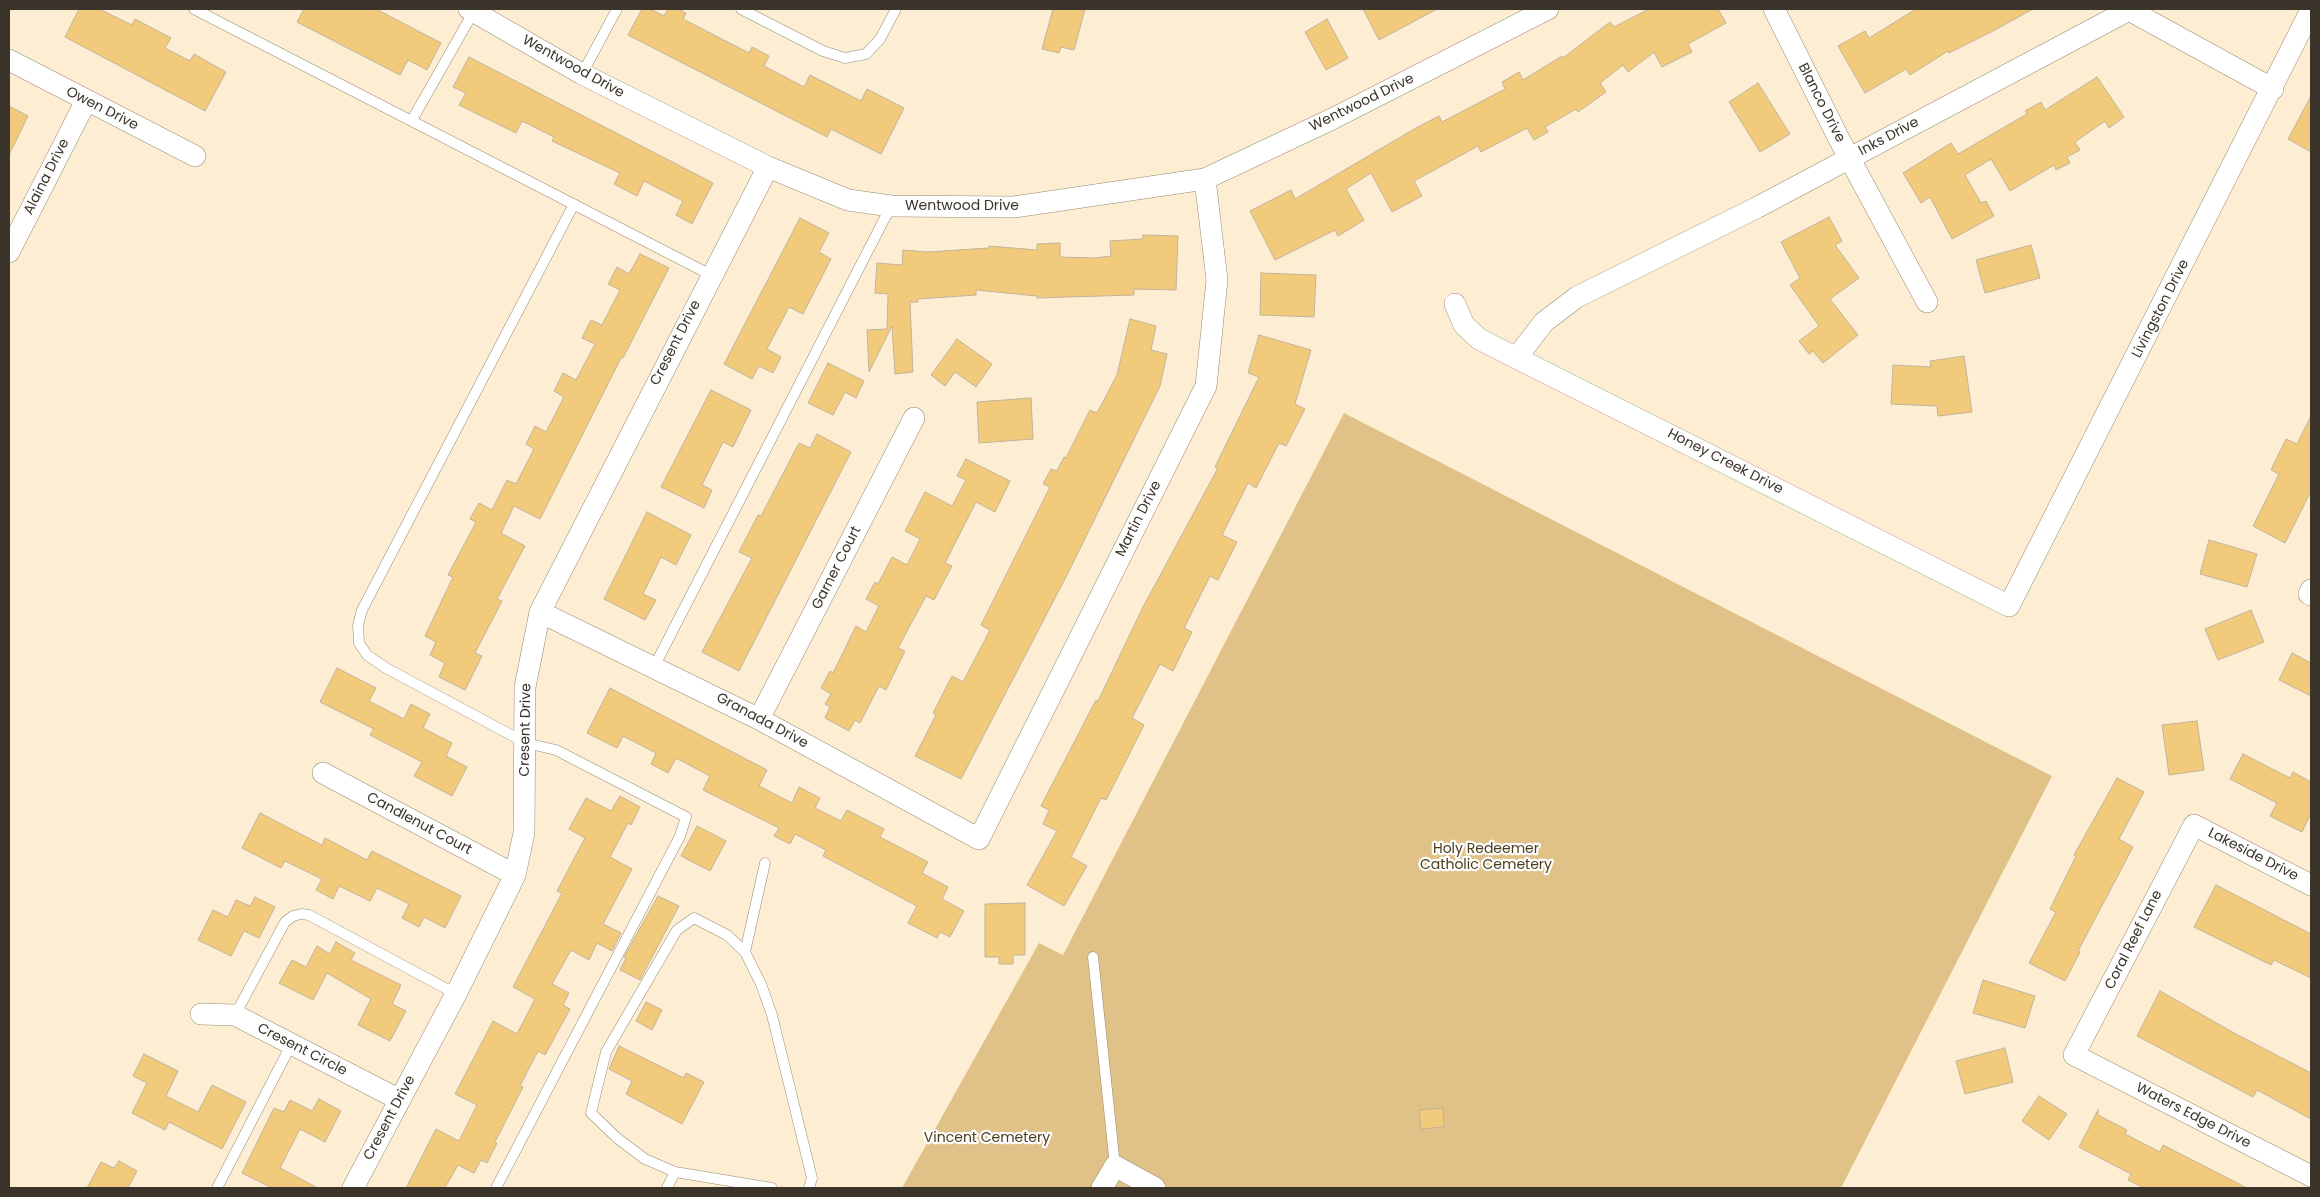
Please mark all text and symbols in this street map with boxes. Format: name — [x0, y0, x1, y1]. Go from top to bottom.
street label: Wentwood Drive — [519, 32, 627, 102]
street label: Blanco Drive — [1794, 61, 1848, 145]
street label: Wentwood Drive — [1307, 70, 1417, 136]
street label: Owen Drive — [63, 84, 141, 134]
street label: Inks Drive — [1856, 114, 1922, 160]
street label: Alaina Drive — [21, 136, 73, 218]
street label: Wentwood Drive — [905, 198, 1019, 214]
street label: Livingston Drive — [2129, 257, 2193, 361]
street label: Cresent Drive — [647, 297, 705, 389]
street label: Honey Creek Drive — [1664, 426, 1786, 498]
street label: Martin Drive — [1113, 478, 1165, 560]
street label: Garner Court — [809, 524, 865, 612]
street label: Cresent Drive — [517, 683, 535, 777]
street label: Granada Drive — [713, 690, 811, 752]
street label: Candlenut Court — [364, 789, 474, 859]
street label: Lakeside Drive — [2205, 825, 2301, 885]
park label: Holy Redeemer Catholic Cemetery — [1420, 841, 1552, 874]
street label: Coral Reef Lane — [2102, 888, 2166, 992]
street label: Cresent Circle — [254, 1020, 350, 1080]
street label: Cresent Drive — [361, 1073, 419, 1163]
street label: Waters Edge Drive — [2133, 1080, 2253, 1152]
park label: Vincent Cemetery — [924, 1130, 1050, 1146]

